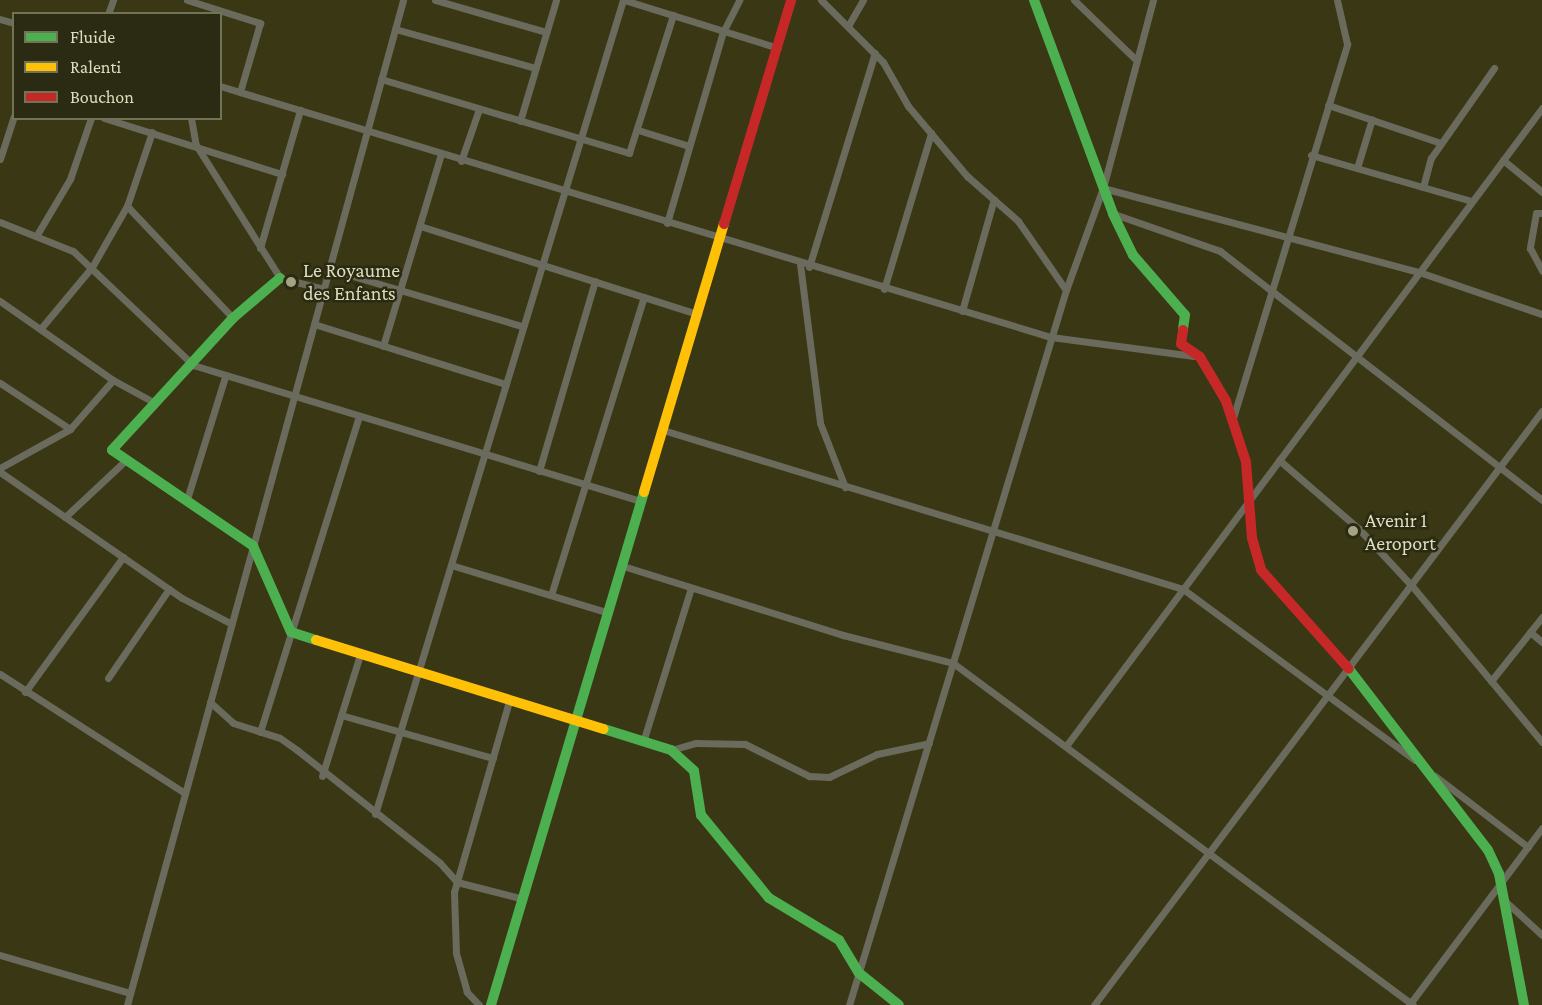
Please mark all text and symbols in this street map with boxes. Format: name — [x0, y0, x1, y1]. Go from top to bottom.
legend — [12, 12, 222, 120]
text: Fluide — [70, 27, 115, 47]
text: Ralenti — [70, 57, 121, 77]
text: Bouchon — [70, 87, 134, 107]
place label: Le Royaume des Enfants — [303, 258, 400, 305]
marker: Le Royaume des Enfants — [284, 275, 298, 289]
place label: Avenir 1 Aeroport — [1365, 508, 1436, 555]
marker: Avenir 1 Aeroport — [1346, 524, 1360, 538]

